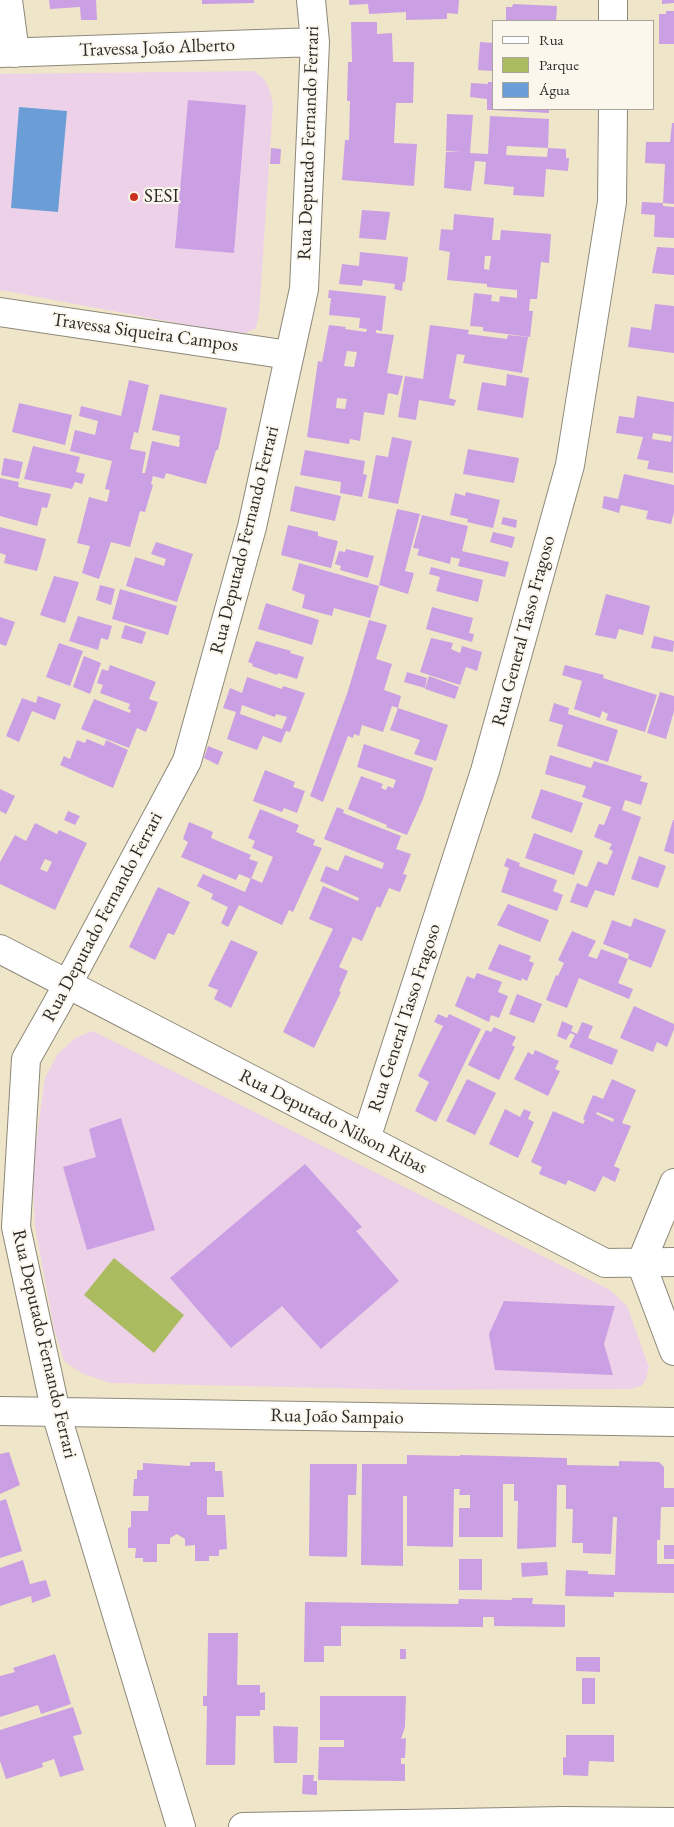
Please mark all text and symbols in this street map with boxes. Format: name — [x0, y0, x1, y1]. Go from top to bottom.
legend — [492, 20, 654, 110]
street label: Rua Deputado Fernando Ferrari — [294, 26, 324, 260]
text: Rua — [539, 30, 564, 49]
street label: Travessa João Alberto — [79, 34, 235, 62]
text: Parque — [539, 55, 579, 74]
text: Água — [539, 80, 570, 99]
place label: SESI — [144, 186, 179, 208]
marker: SESI — [128, 191, 140, 203]
street label: Travessa Siqueira Campos — [50, 309, 240, 357]
street label: Rua Deputado Fernando Ferrari — [206, 424, 284, 656]
street label: Rua General Tasso Fragoso — [488, 533, 560, 729]
street label: Rua Deputado Fernando Ferrari — [38, 808, 168, 1026]
street label: Rua General Tasso Fragoso — [364, 921, 446, 1115]
street label: Rua Deputado Nilson Ribas — [235, 1065, 431, 1179]
street label: Rua Deputado Fernando Ferrari — [7, 1227, 81, 1461]
street label: Rua João Sampaio — [270, 1404, 404, 1430]

